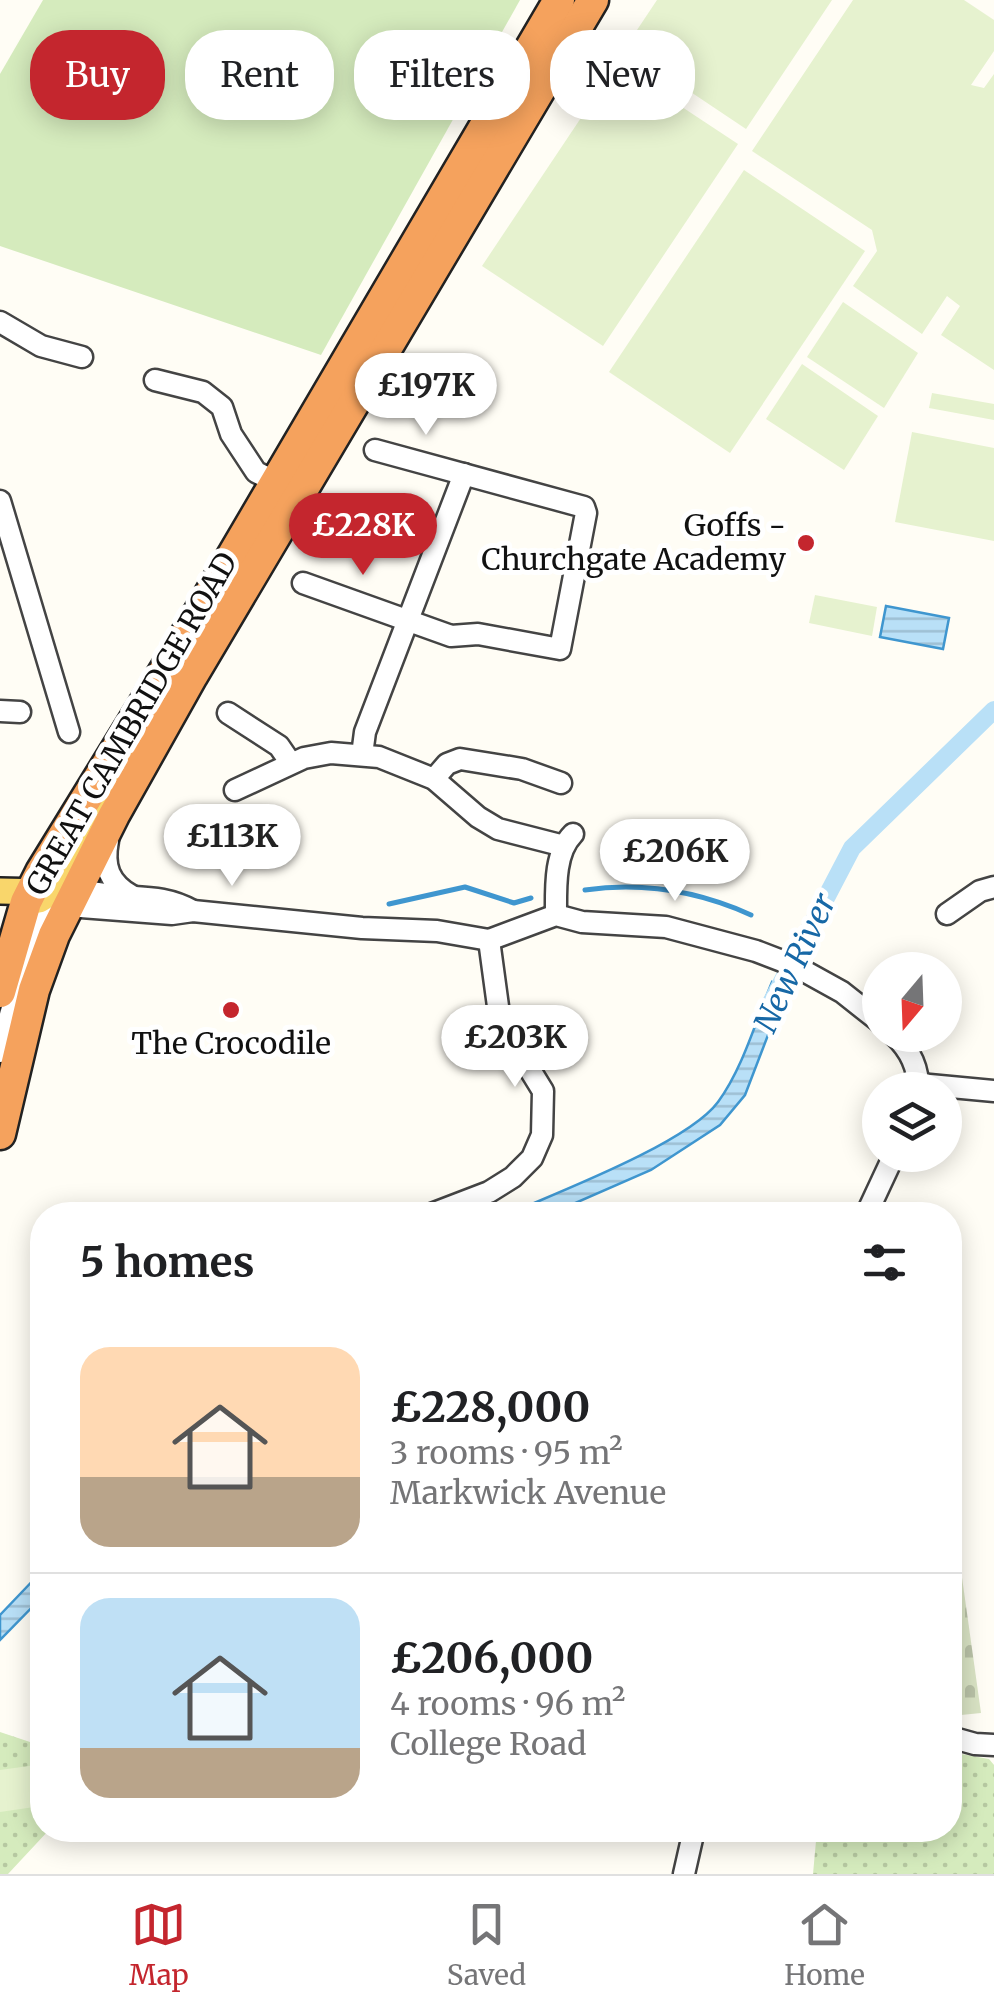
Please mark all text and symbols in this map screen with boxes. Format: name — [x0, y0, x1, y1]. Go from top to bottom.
chip: Buy — [30, 30, 165, 120]
chip: Rent — [185, 30, 334, 120]
chip: Filters — [354, 30, 530, 120]
chip: New — [550, 30, 695, 120]
pin: £197K — [356, 353, 496, 438]
text: £197K — [377, 365, 475, 405]
pin: £228K — [293, 493, 433, 578]
text: £228K — [311, 505, 415, 545]
place label: Goffs - Churchgate Academy — [481, 506, 787, 578]
marker: Goffs - Churchgate Academy — [795, 532, 817, 554]
street label: GREAT CAMBRIDGE ROAD — [17, 545, 245, 902]
pin: £113K — [162, 804, 302, 889]
text: £113K — [186, 816, 278, 856]
pin: £206K — [605, 819, 745, 904]
text: £206K — [622, 831, 728, 871]
water label: New River — [745, 886, 845, 1039]
north arrow — [862, 952, 962, 1052]
map controls — [862, 952, 962, 1172]
marker: The Crocodile — [220, 999, 242, 1021]
pin: £203K — [445, 1005, 585, 1090]
text: £203K — [463, 1017, 567, 1057]
place label: The Crocodile — [131, 1024, 331, 1062]
button: layers — [862, 1072, 962, 1172]
icon: filters — [857, 1235, 912, 1290]
text: 5 homes — [80, 1236, 254, 1288]
text: £228,000 — [390, 1381, 590, 1433]
icon: home — [160, 1387, 280, 1507]
text: 3 rooms · 95 m² — [390, 1433, 623, 1473]
text: Markwick Avenue — [390, 1473, 666, 1513]
text: £206,000 — [390, 1632, 593, 1684]
icon: home — [160, 1638, 280, 1758]
text: 4 rooms · 96 m² — [390, 1684, 625, 1724]
text: College Road — [390, 1724, 587, 1764]
tab: Map — [129, 1897, 189, 1993]
tab: Saved — [447, 1897, 526, 1993]
tab: Home — [784, 1897, 865, 1993]

